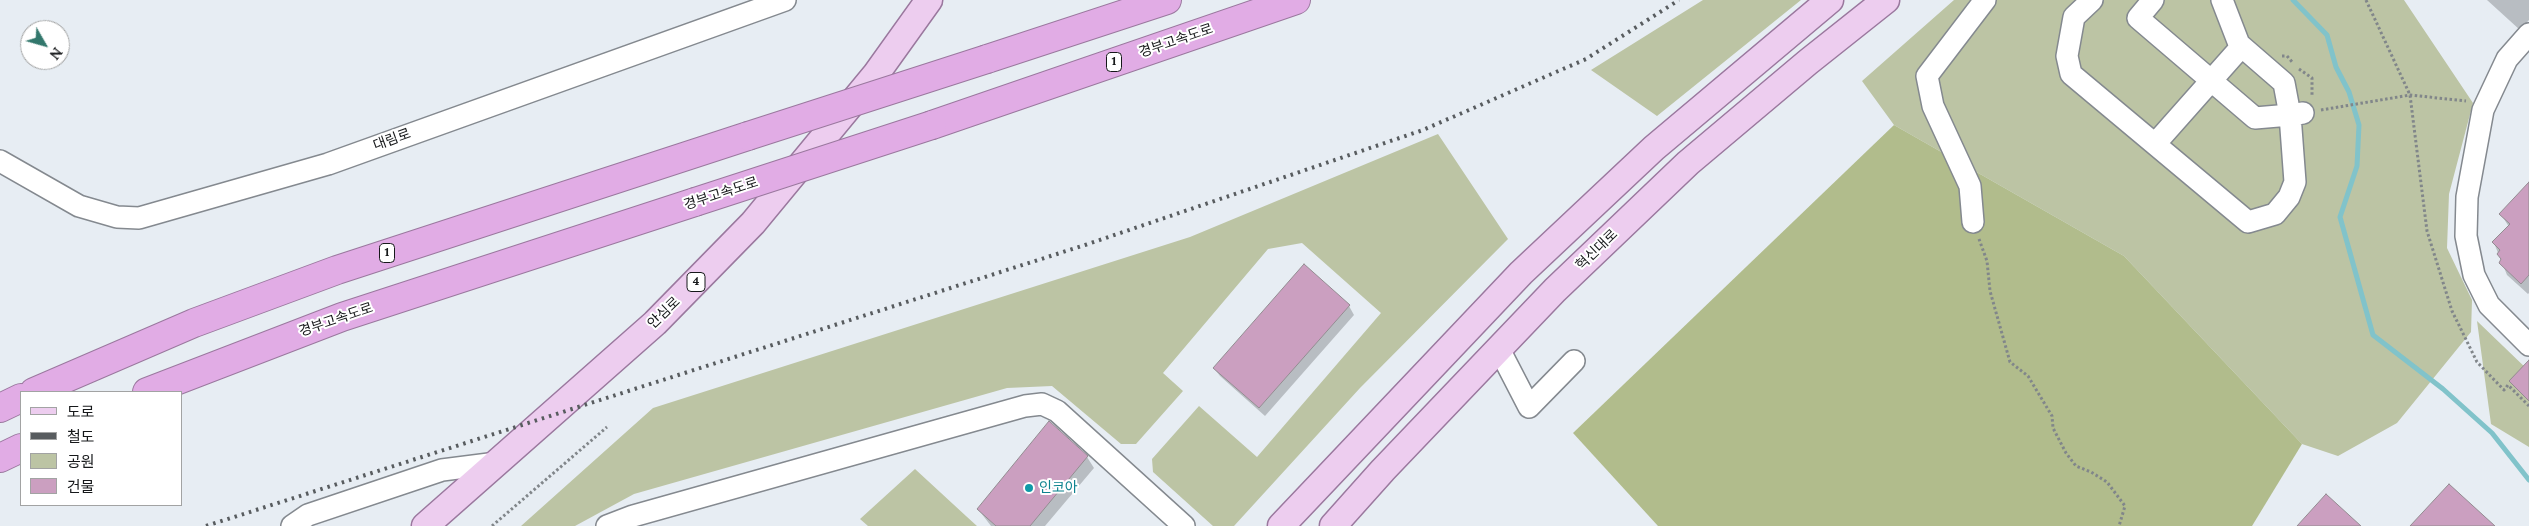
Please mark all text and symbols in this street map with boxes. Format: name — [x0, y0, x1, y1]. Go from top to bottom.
north arrow — [20, 20, 70, 70]
street label: 경부고속도로 — [1137, 20, 1215, 62]
text: N — [46, 44, 66, 63]
road number: 1 — [1106, 52, 1122, 72]
street label: 대림로 — [371, 125, 413, 155]
street label: 경부고속도로 — [682, 174, 760, 214]
street label: 혁신대로 — [1573, 226, 1621, 274]
road number: 1 — [380, 244, 394, 262]
road number: 4 — [687, 272, 705, 292]
street label: 안심로 — [644, 294, 684, 332]
street label: 경부고속도로 — [297, 299, 375, 341]
legend — [20, 391, 182, 506]
text: 도로 — [67, 402, 95, 421]
text: 철도 — [67, 427, 95, 446]
text: 공원 — [67, 452, 95, 471]
text: 건물 — [67, 477, 95, 496]
place label: 인코아 — [1039, 480, 1078, 496]
marker: 인코아 — [1023, 482, 1035, 494]

